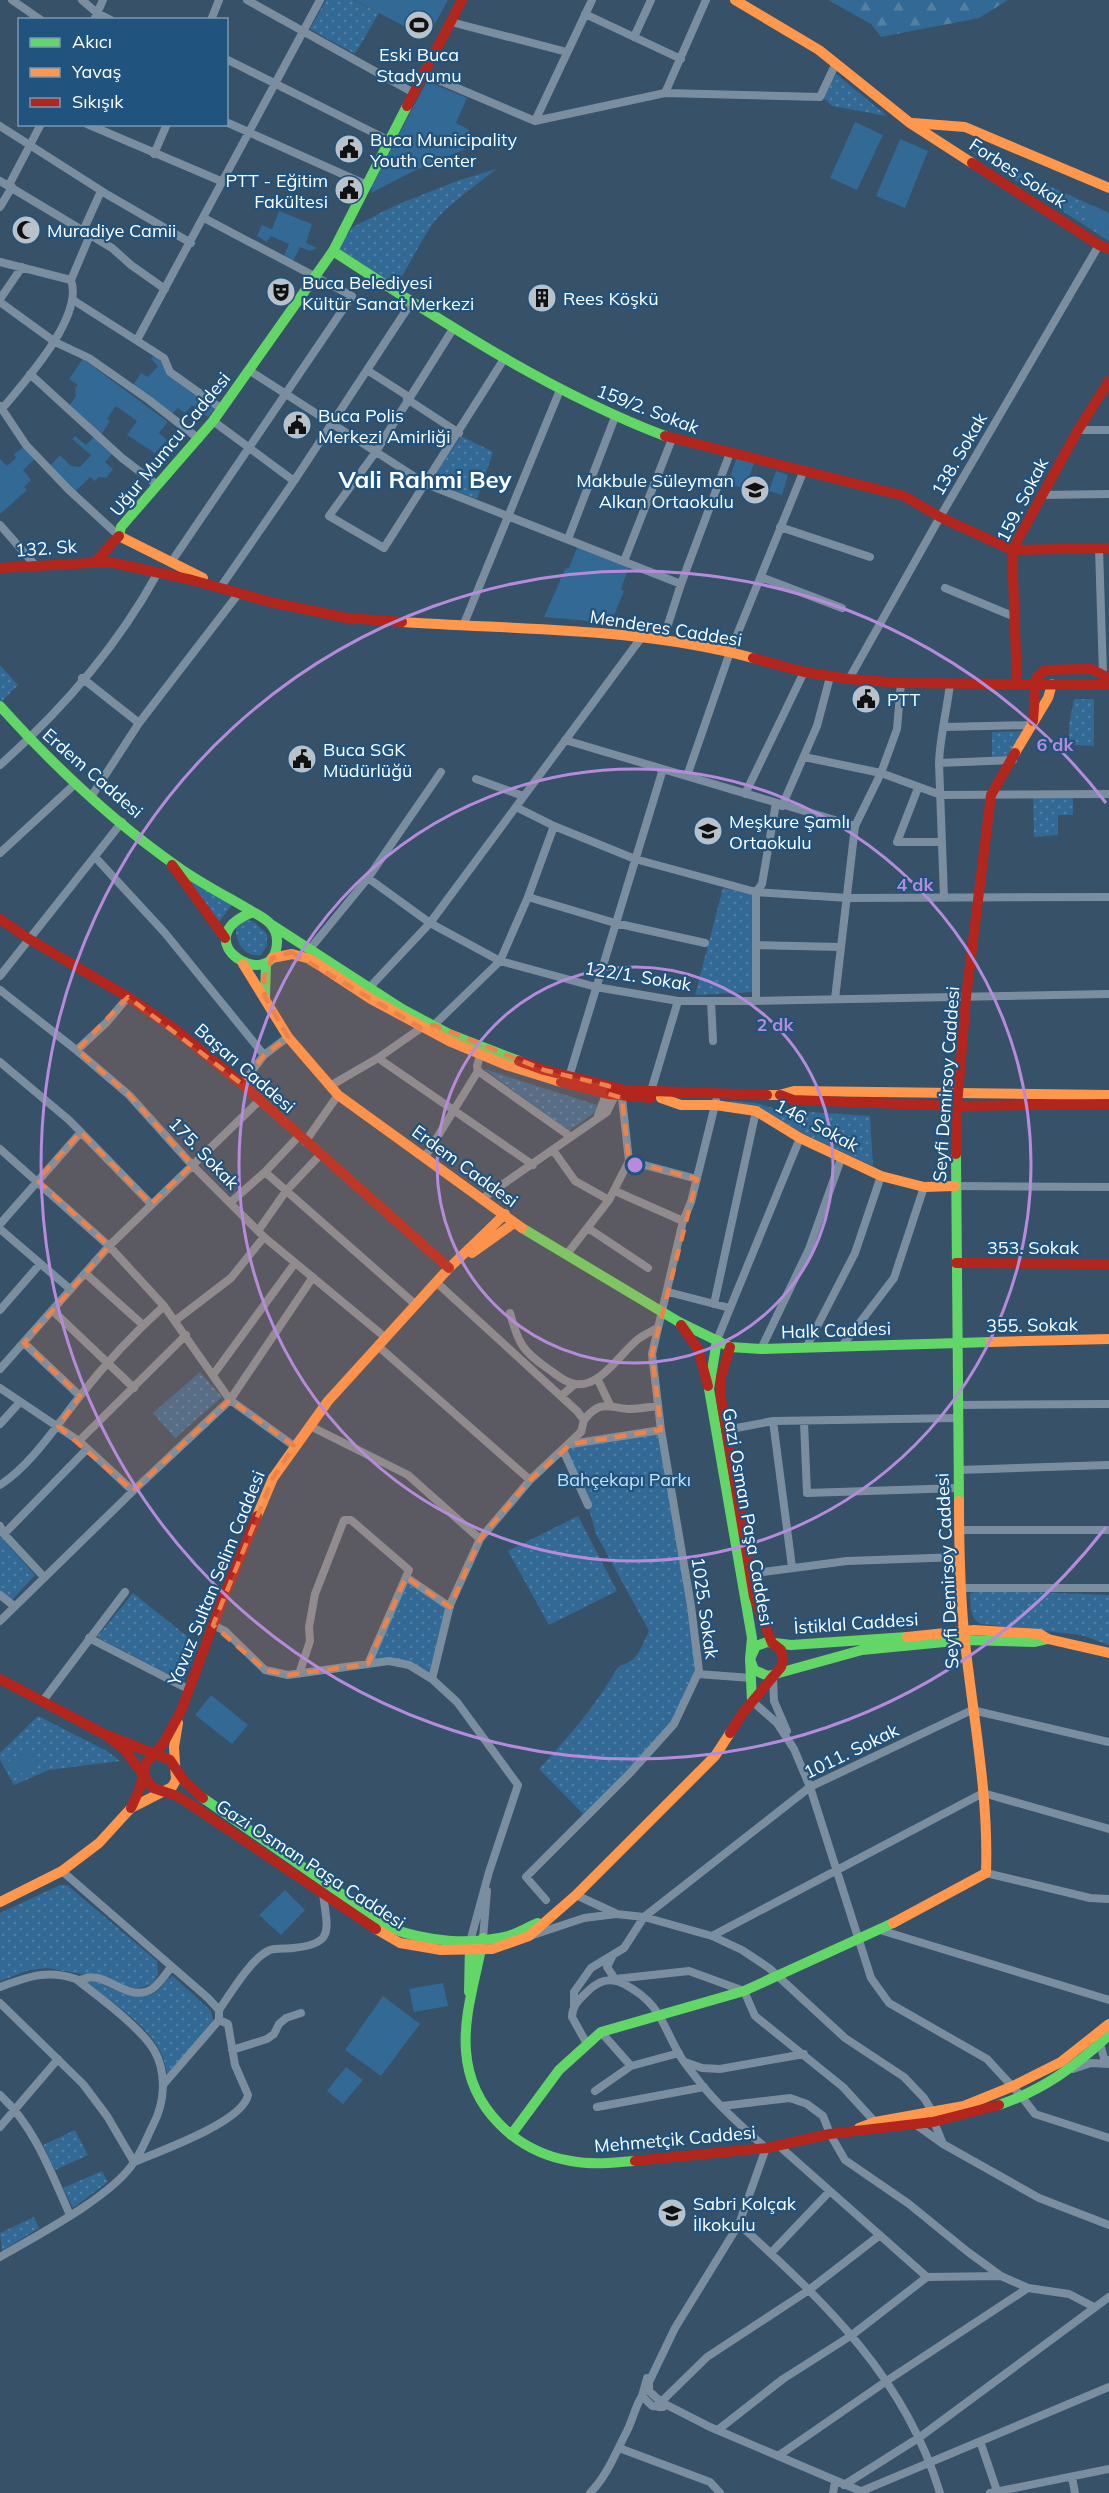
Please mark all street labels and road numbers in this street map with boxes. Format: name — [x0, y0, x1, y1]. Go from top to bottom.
street label: Forbes Sokak — [965, 133, 1072, 213]
street label: Uğur Mumcu Caddesi — [105, 367, 235, 521]
street label: 159/2. Sokak — [594, 379, 703, 439]
street label: 138. Sokak — [926, 408, 992, 500]
street label: 159. Sokak — [991, 453, 1053, 546]
street label: 132. Sk — [14, 534, 78, 562]
street label: Menderes Caddesi — [588, 605, 744, 651]
street label: Erdem Caddesi — [38, 723, 148, 823]
street label: 122/1. Sokak — [583, 956, 694, 996]
street label: Seyfi Demirsoy Caddesi — [928, 985, 964, 1183]
street label: Başarı Caddesi — [190, 1018, 300, 1118]
street label: 146. Sokak — [771, 1093, 864, 1157]
street label: 175. Sokak — [164, 1112, 245, 1195]
street label: Erdem Caddesi — [407, 1120, 523, 1212]
street label: 353. Sokak — [987, 1236, 1080, 1259]
street label: 355. Sokak — [986, 1313, 1079, 1337]
street label: Halk Caddesi — [780, 1317, 892, 1343]
street label: Gazi Osman Paşa Caddesi — [717, 1406, 779, 1628]
street label: Yavuz Sultan Selim Caddesi — [162, 1467, 270, 1690]
street label: Seyfi Demirsoy Caddesi — [930, 1472, 964, 1670]
street label: 1025. Sokak — [686, 1556, 724, 1661]
street label: İstiklal Caddesi — [793, 1607, 919, 1639]
street label: 1011. Sokak — [800, 1718, 903, 1784]
street label: Gazi Osman Paşa Caddesi — [212, 1794, 410, 1934]
street label: Mehmetçik Caddesi — [593, 2120, 757, 2158]

